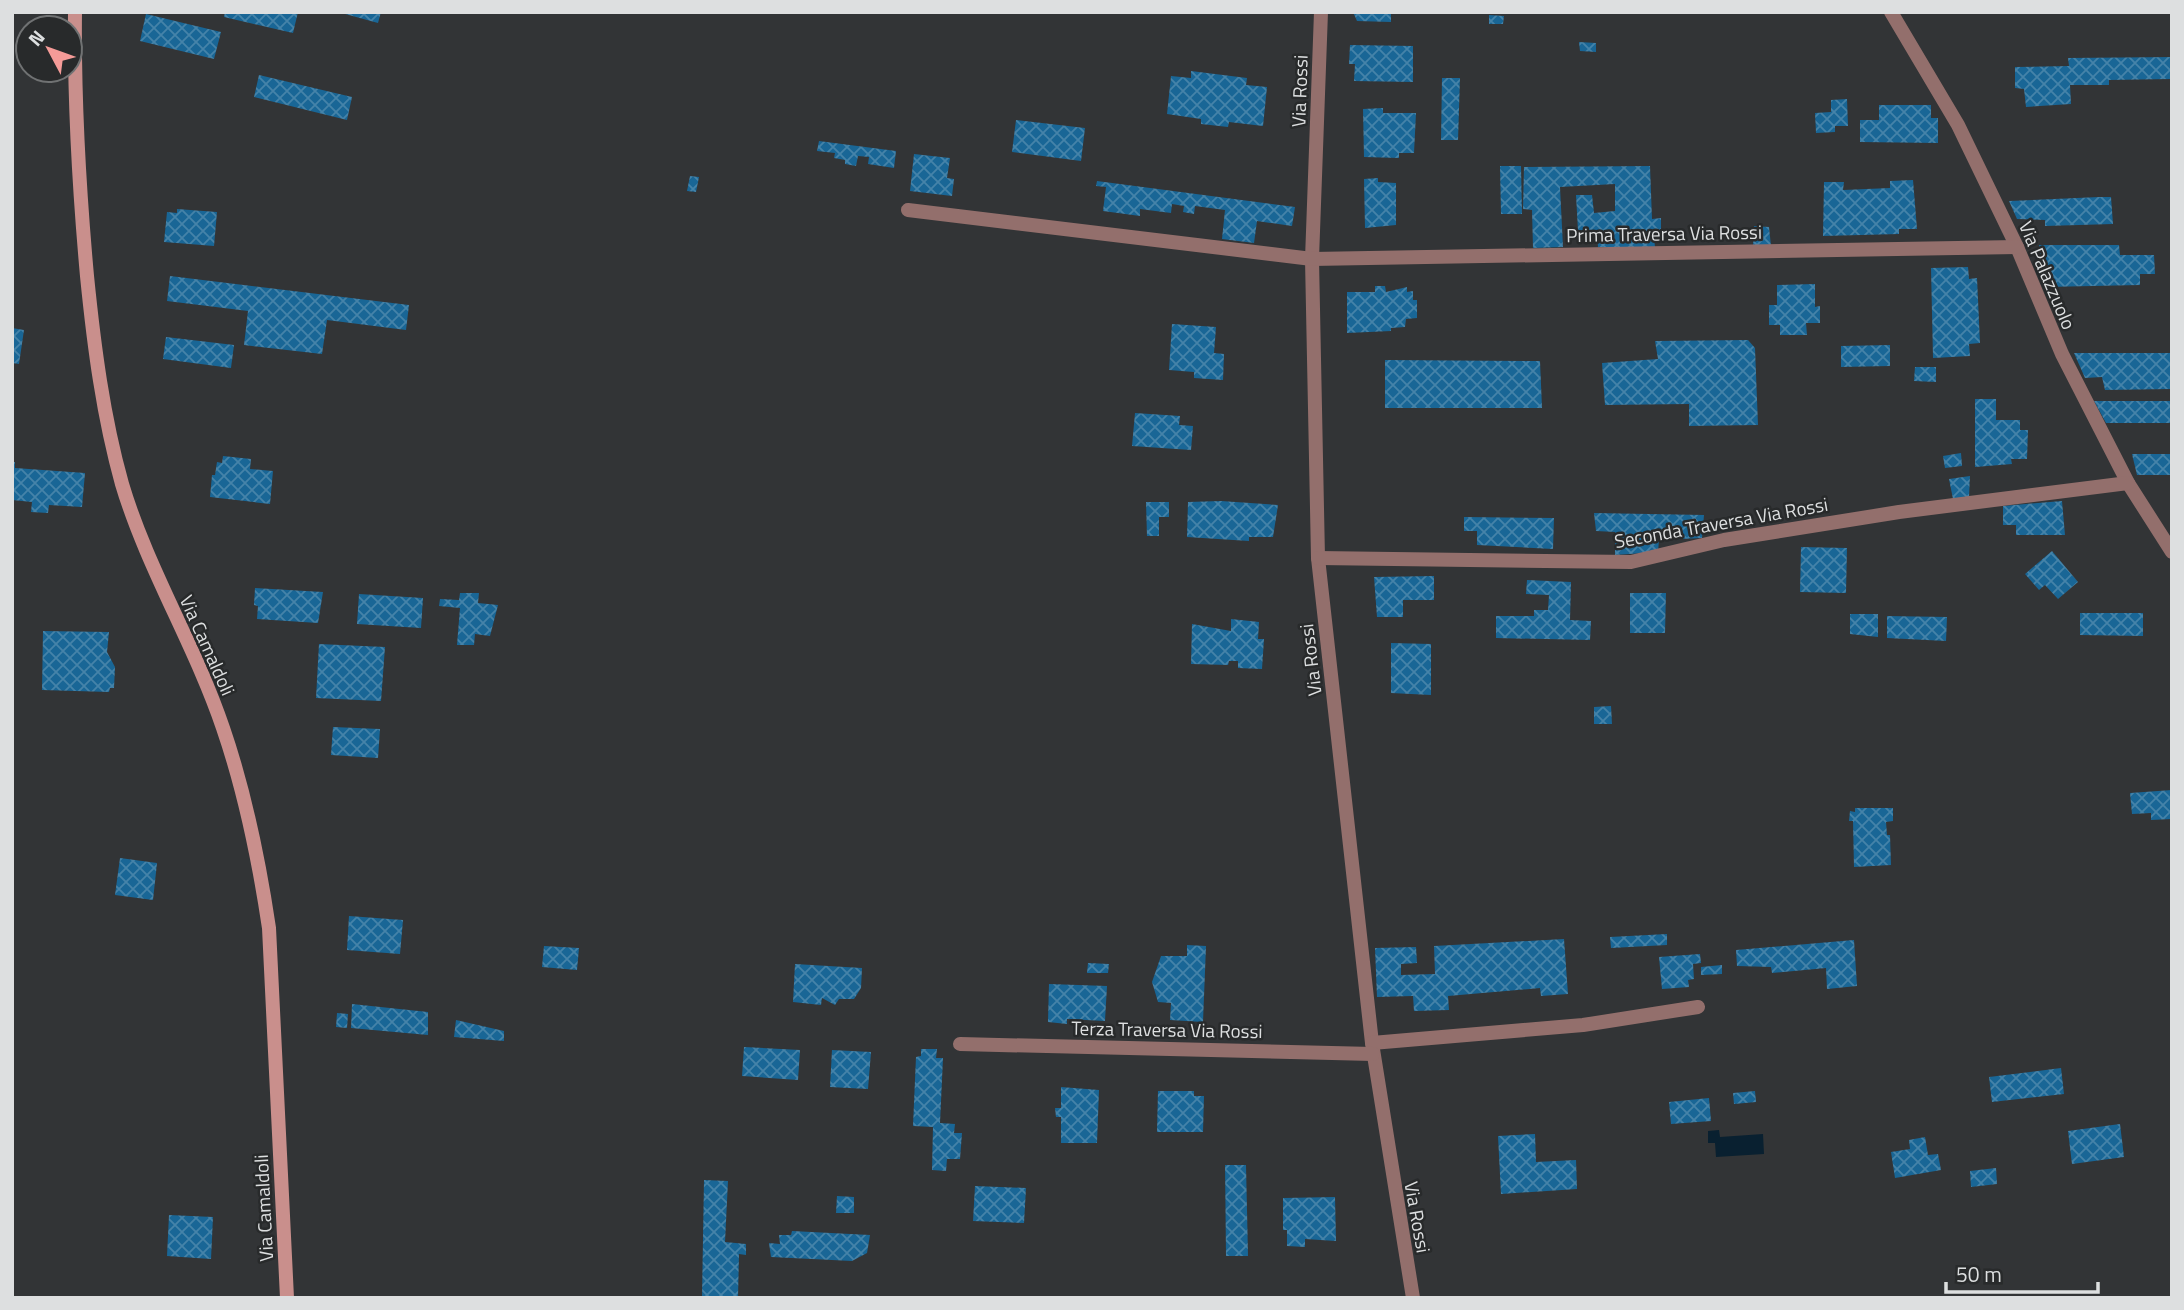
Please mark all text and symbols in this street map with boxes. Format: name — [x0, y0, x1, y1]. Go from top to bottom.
north arrow — [14, 14, 84, 84]
text: N — [21, 23, 51, 52]
street label: Via Rossi — [1283, 54, 1315, 128]
street label: Via Palazzuolo — [2012, 216, 2084, 334]
street label: Prima Traversa Via Rossi — [1566, 217, 1762, 249]
street label: Seconda Traversa Via Rossi — [1612, 489, 1830, 555]
street label: Via Camaldoli — [173, 590, 243, 700]
street label: Via Rossi — [1291, 622, 1329, 698]
street label: Terza Traversa Via Rossi — [1071, 1013, 1263, 1045]
street label: Via Camaldoli — [246, 1154, 280, 1262]
street label: Via Rossi — [1397, 1179, 1439, 1255]
scale bar — [1946, 1250, 2098, 1294]
text: 50 m — [1956, 1258, 2002, 1290]

